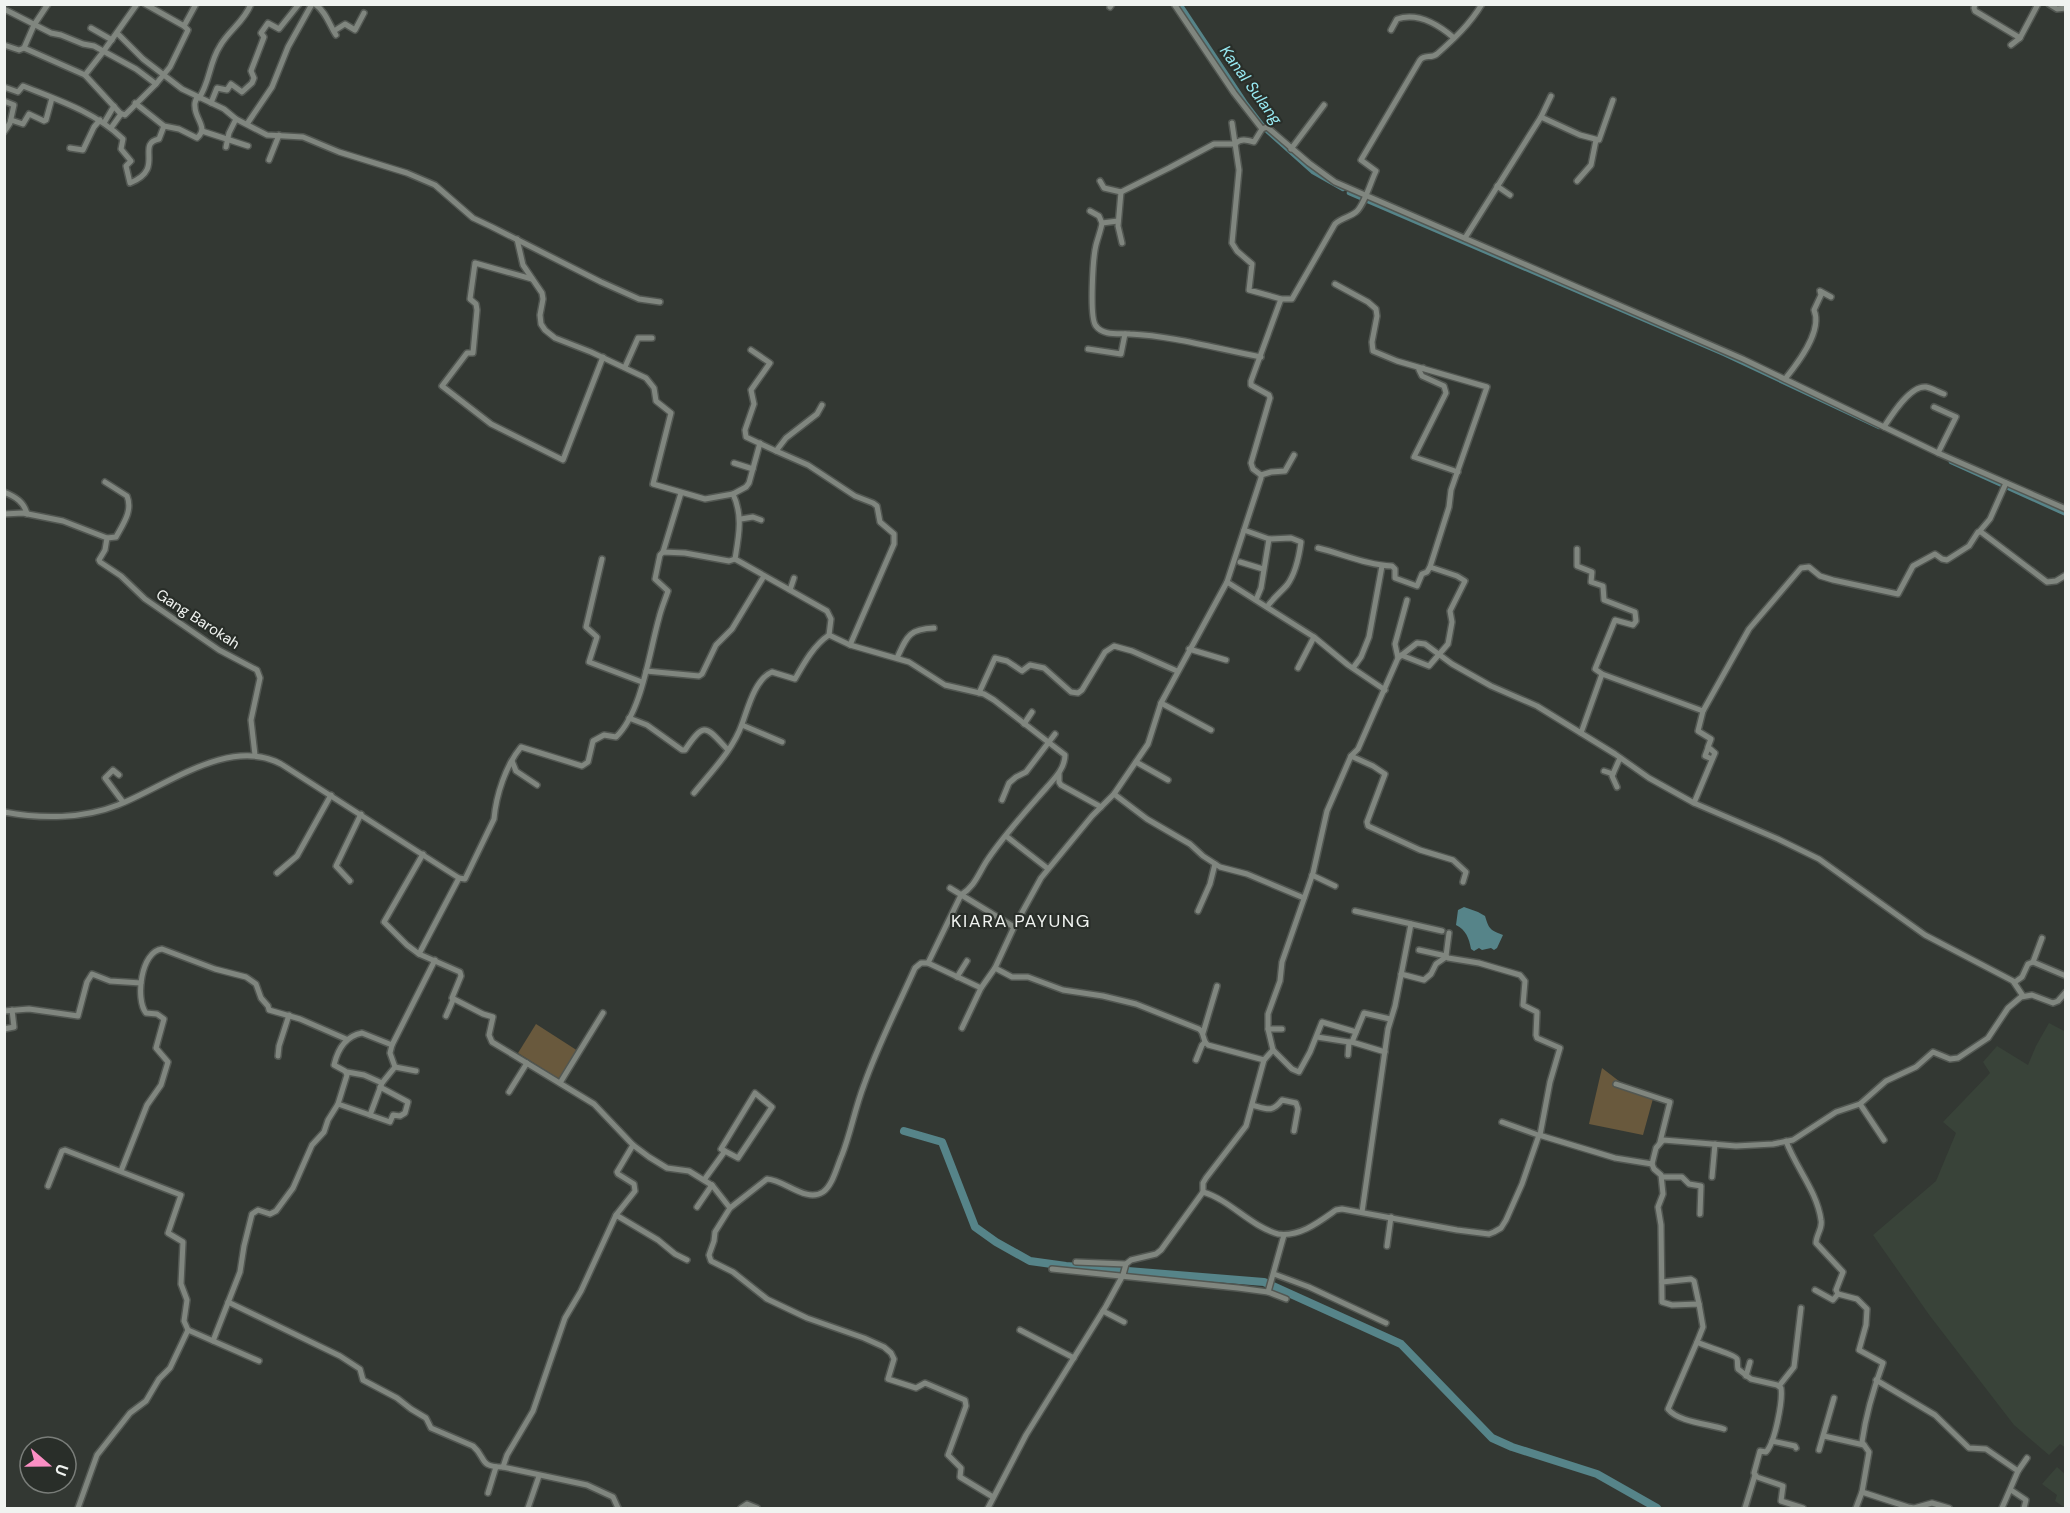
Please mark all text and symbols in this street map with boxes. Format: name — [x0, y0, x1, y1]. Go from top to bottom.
water label: Kanal Sulang — [1215, 41, 1287, 130]
street label: Gang Barokah — [152, 584, 244, 654]
district label: KIARA PAYUNG — [951, 909, 1091, 933]
north arrow — [18, 1435, 78, 1495]
text: U — [50, 1461, 73, 1479]

